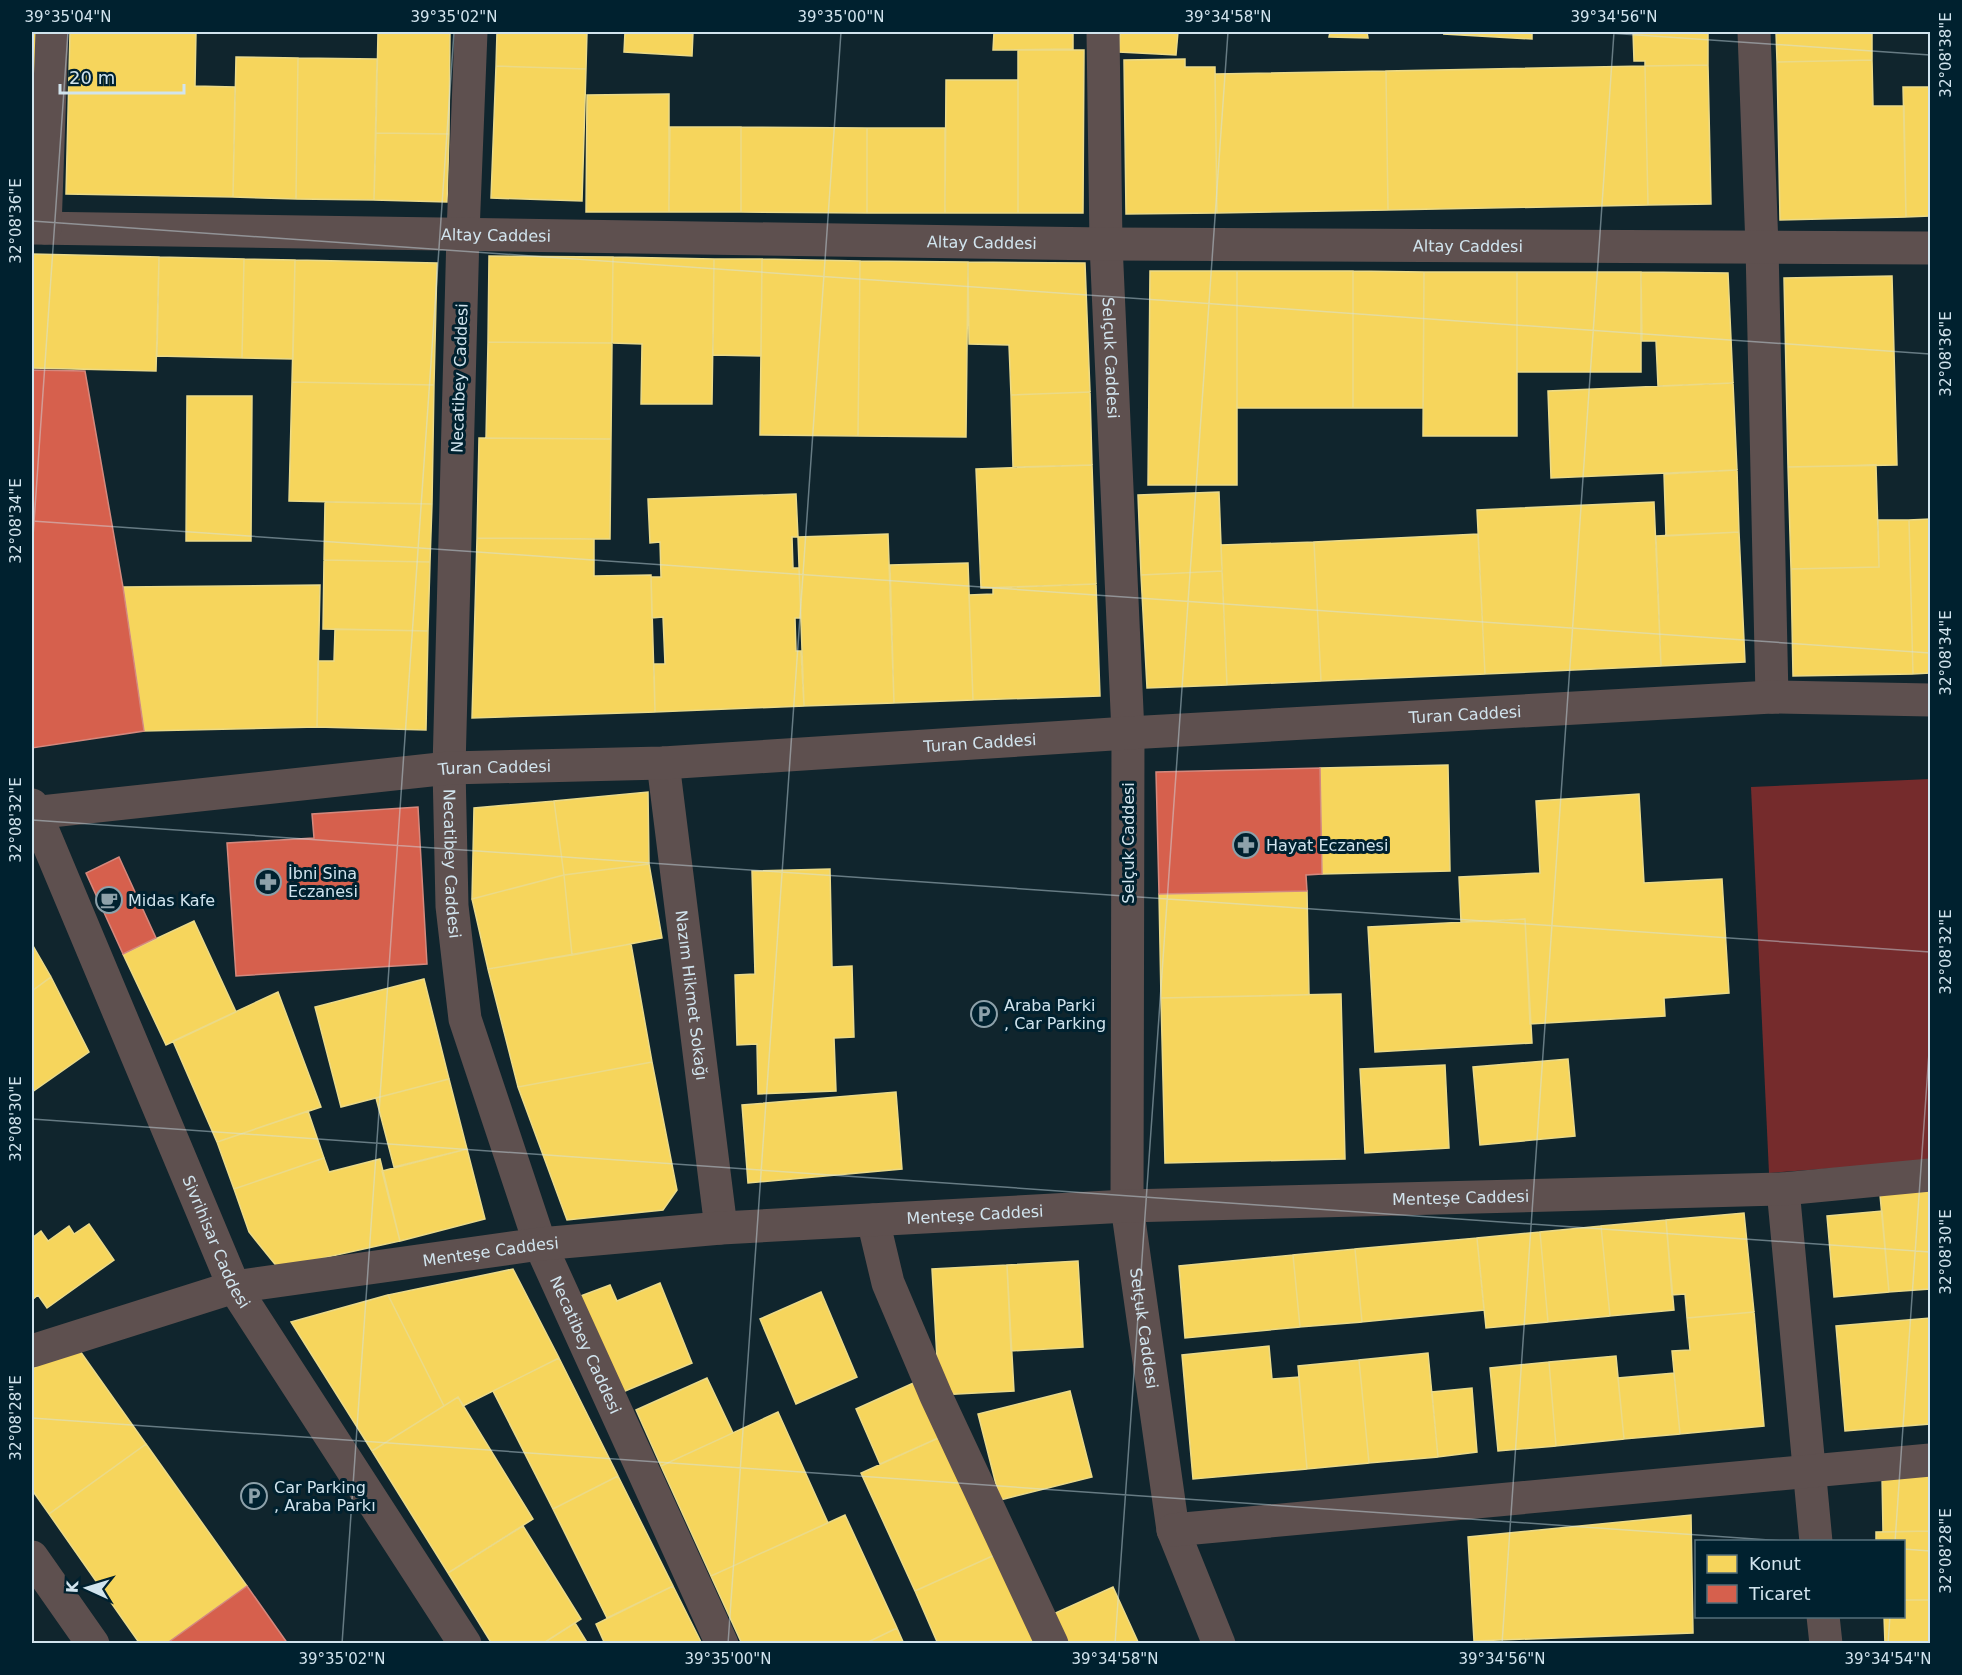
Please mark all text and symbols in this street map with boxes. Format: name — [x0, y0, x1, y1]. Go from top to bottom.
text: 39°35'04"N — [24, 8, 112, 26]
text: 39°35'02"N — [410, 8, 498, 26]
text: 39°35'00"N — [797, 8, 885, 26]
text: 39°34'58"N — [1184, 8, 1272, 26]
text: 39°34'56"N — [1570, 8, 1658, 26]
text: 32°08'38"E — [1937, 12, 1955, 98]
scale bar — [60, 57, 184, 95]
text: 20 m — [69, 67, 115, 88]
text: 32°08'36"E — [7, 178, 25, 264]
street label: Altay Caddesi — [441, 225, 551, 246]
street label: Altay Caddesi — [927, 232, 1037, 253]
street label: Altay Caddesi — [1413, 236, 1523, 256]
street label: Selçuk Caddesi — [1098, 297, 1123, 419]
street label: Necatibey Caddesi — [447, 303, 472, 453]
text: 32°08'36"E — [1937, 311, 1955, 397]
text: 32°08'34"E — [7, 478, 25, 564]
text: 32°08'34"E — [1937, 610, 1955, 696]
street label: Turan Caddesi — [1407, 702, 1522, 727]
street label: Turan Caddesi — [922, 730, 1037, 756]
street label: Turan Caddesi — [436, 757, 551, 779]
text: 32°08'32"E — [7, 777, 25, 863]
street label: Selçuk Caddesi — [1119, 782, 1138, 904]
street label: Necatibey Caddesi — [439, 789, 465, 939]
pharmacy icon: Hayat Eczanesi — [1231, 830, 1261, 860]
place label: Hayat Eczanesi — [1266, 836, 1388, 855]
place label: İbni Sina Eczanesi — [288, 864, 358, 901]
pharmacy icon: İbni Sina Eczanesi — [253, 867, 283, 897]
cafe icon: Midas Kafe — [94, 885, 124, 915]
place label: Midas Kafe — [128, 891, 215, 910]
street label: Nazım Hikmet Sokağı — [671, 909, 711, 1081]
text: 32°08'32"E — [1937, 909, 1955, 995]
place label: Araba Parki , Car Parking — [1004, 996, 1106, 1033]
parking icon: Araba Parki , Car Parking — [969, 999, 999, 1029]
text: 32°08'30"E — [7, 1076, 25, 1162]
street label: Sivrihisar Caddesi — [178, 1173, 254, 1312]
street label: Menteşe Caddesi — [1392, 1187, 1529, 1209]
street label: Menteşe Caddesi — [906, 1202, 1044, 1228]
text: 32°08'30"E — [1937, 1209, 1955, 1295]
street label: Menteşe Caddesi — [421, 1233, 559, 1270]
street label: Selçuk Caddesi — [1126, 1267, 1162, 1390]
street label: Necatibey Caddesi — [546, 1273, 625, 1417]
text: 32°08'28"E — [7, 1375, 25, 1461]
place label: Car Parking , Araba Parkı — [274, 1478, 376, 1515]
parking icon: Car Parking , Araba Parkı — [239, 1481, 269, 1511]
text: 32°08'28"E — [1937, 1508, 1955, 1594]
legend — [1695, 1540, 1905, 1618]
text: Konut — [1749, 1553, 1801, 1574]
north arrow — [57, 1558, 117, 1618]
text: K — [63, 1580, 82, 1594]
text: Ticaret — [1748, 1583, 1811, 1604]
text: 39°35'02"N — [298, 1650, 386, 1668]
text: 39°35'00"N — [684, 1650, 772, 1668]
text: 39°34'58"N — [1071, 1650, 1159, 1668]
text: 39°34'56"N — [1458, 1650, 1546, 1668]
text: 39°34'54"N — [1844, 1650, 1932, 1668]

